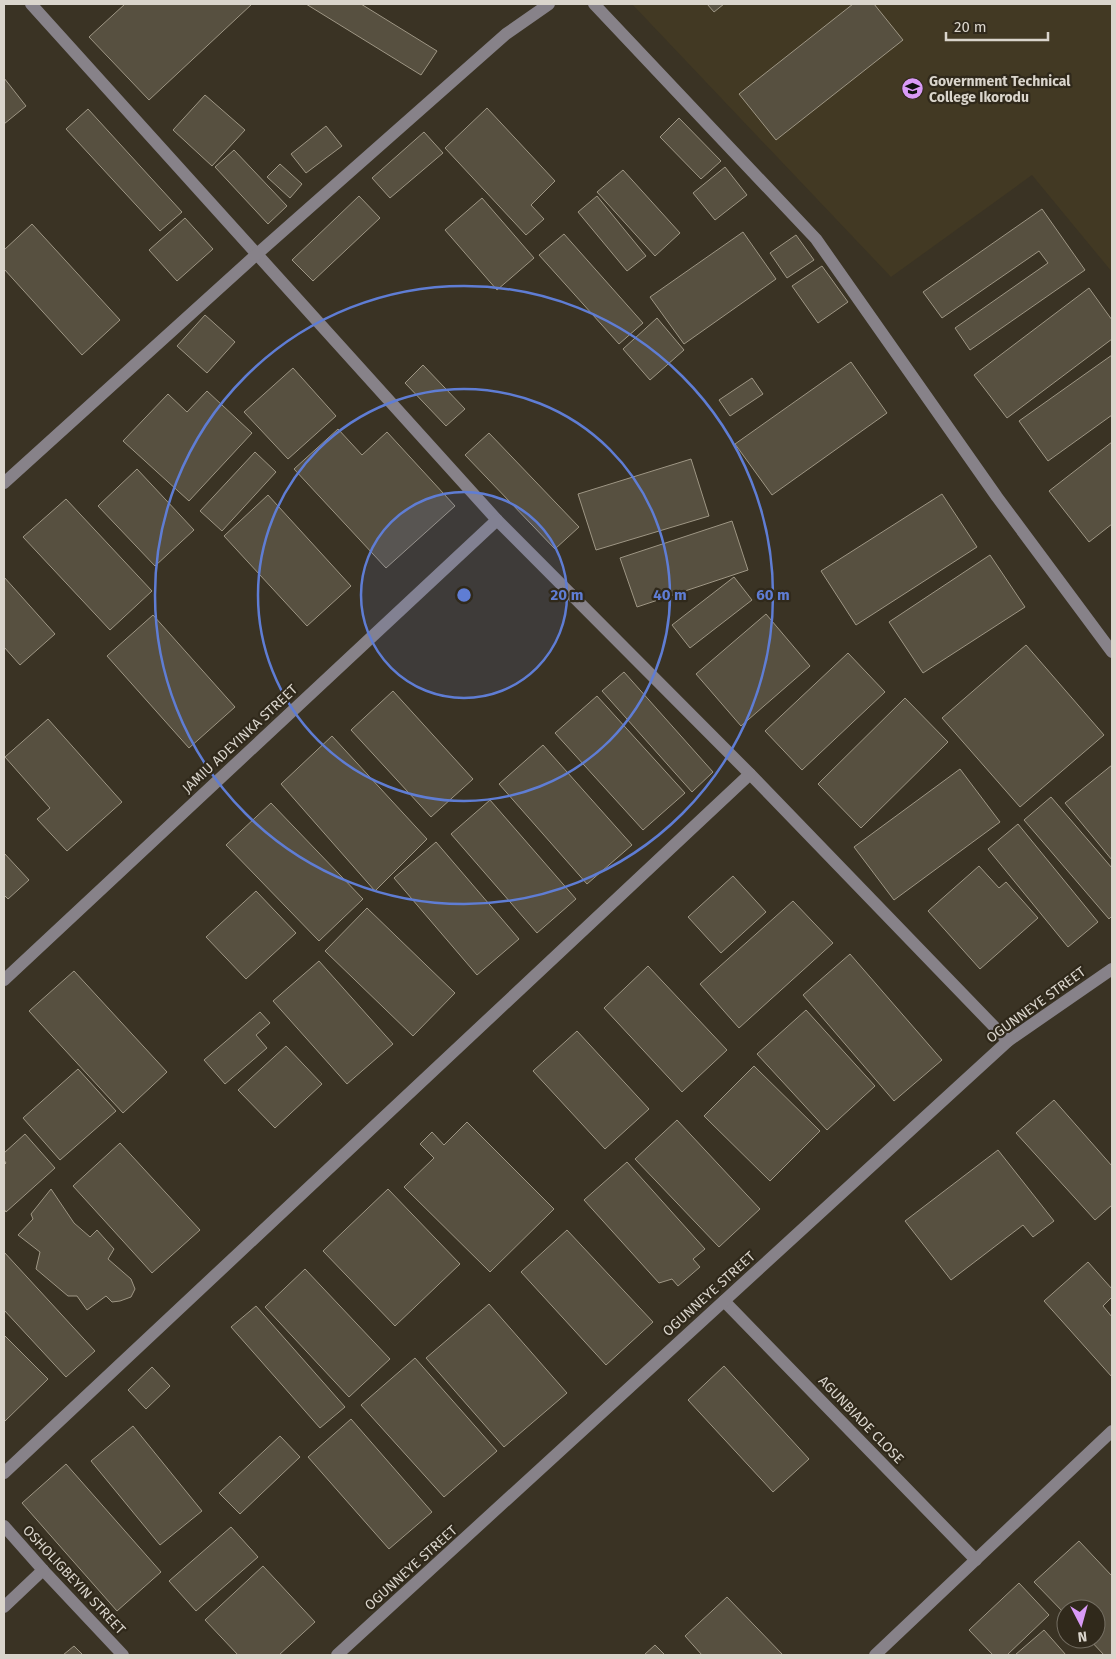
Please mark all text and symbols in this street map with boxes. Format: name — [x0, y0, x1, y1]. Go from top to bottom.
scale bar — [946, 10, 1048, 42]
text: 20 m — [954, 18, 987, 36]
place label: Government Technical College Ikorodu — [929, 73, 1071, 106]
school or university icon: Government Technical College Ikorodu — [901, 77, 925, 101]
centre of rings — [455, 586, 473, 604]
text: 20 m — [551, 586, 583, 604]
text: 40 m — [653, 586, 687, 604]
text: 60 m — [756, 586, 790, 604]
street label: JAMIU ADEYINKA STREET — [179, 681, 302, 797]
street label: OGUNNEYE STREET — [983, 963, 1090, 1047]
street label: OGUNNEYE STREET — [659, 1248, 759, 1340]
street label: AGUNBIADE CLOSE — [815, 1373, 907, 1467]
street label: OSHOLIGBEYIN STREET — [19, 1522, 129, 1639]
street label: OGUNNEYE STREET — [361, 1522, 461, 1614]
north arrow — [1056, 1599, 1106, 1649]
text: N — [1077, 1627, 1088, 1645]

